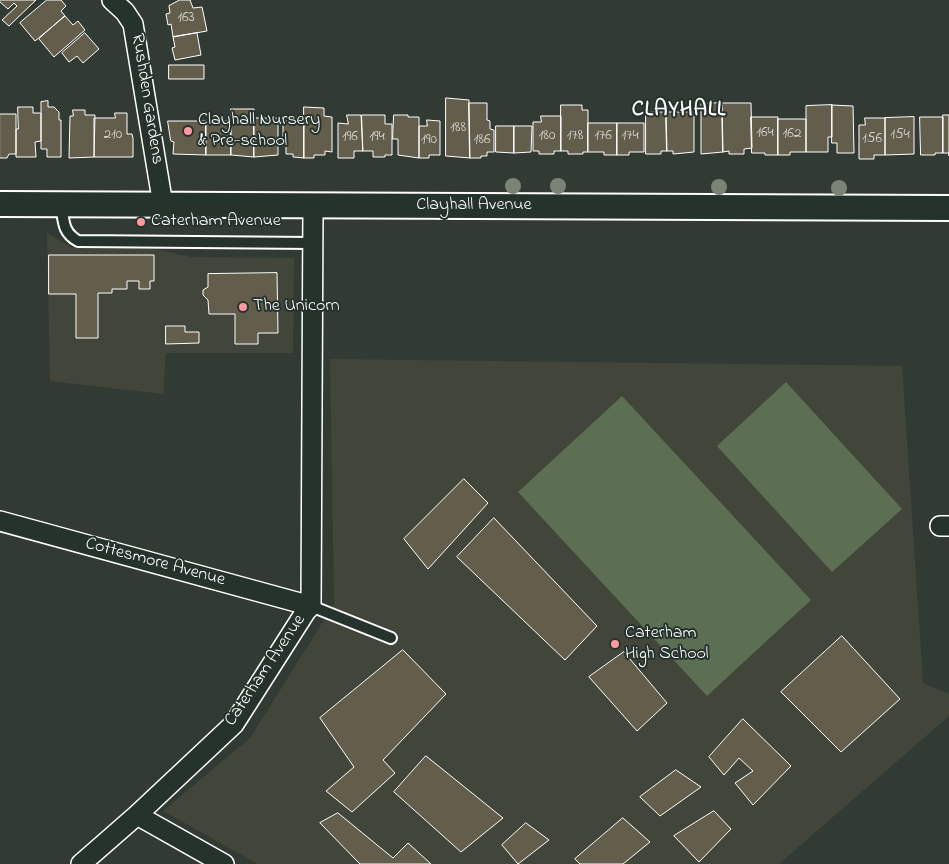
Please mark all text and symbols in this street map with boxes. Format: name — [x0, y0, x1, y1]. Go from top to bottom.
house number: 163 — [177, 10, 195, 28]
street label: Rushden Gardens — [125, 32, 167, 166]
district label: CLAYHALL — [631, 98, 727, 124]
place label: Clayhall Nursery & Pre-school — [198, 110, 320, 152]
house number: 188 — [450, 120, 466, 138]
marker: Clayhall Nursery & Pre-school — [182, 125, 194, 137]
house number: 164 — [756, 125, 774, 143]
house number: 162 — [783, 126, 801, 144]
house number: 210 — [104, 127, 122, 145]
house number: 154 — [890, 127, 910, 145]
house number: 180 — [539, 128, 555, 146]
house number: 178 — [567, 128, 583, 146]
house number: 176 — [594, 128, 612, 146]
house number: 174 — [621, 128, 639, 146]
house number: 196 — [342, 129, 358, 147]
house number: 194 — [369, 129, 385, 147]
house number: 156 — [862, 131, 882, 149]
house number: 190 — [421, 132, 437, 150]
house number: 186 — [474, 132, 490, 150]
street label: Clayhall Avenue — [416, 195, 532, 217]
place label: Caterham Avenue — [151, 211, 281, 233]
marker: Caterham Avenue — [135, 216, 147, 228]
place label: The Unicorn — [253, 296, 340, 318]
marker: The Unicorn — [237, 301, 249, 313]
street label: Cottesmore Avenue — [83, 534, 227, 592]
street label: Caterham Avenue — [221, 611, 311, 731]
place label: Caterham High School — [625, 623, 708, 666]
marker: Caterham High School — [609, 638, 621, 650]

